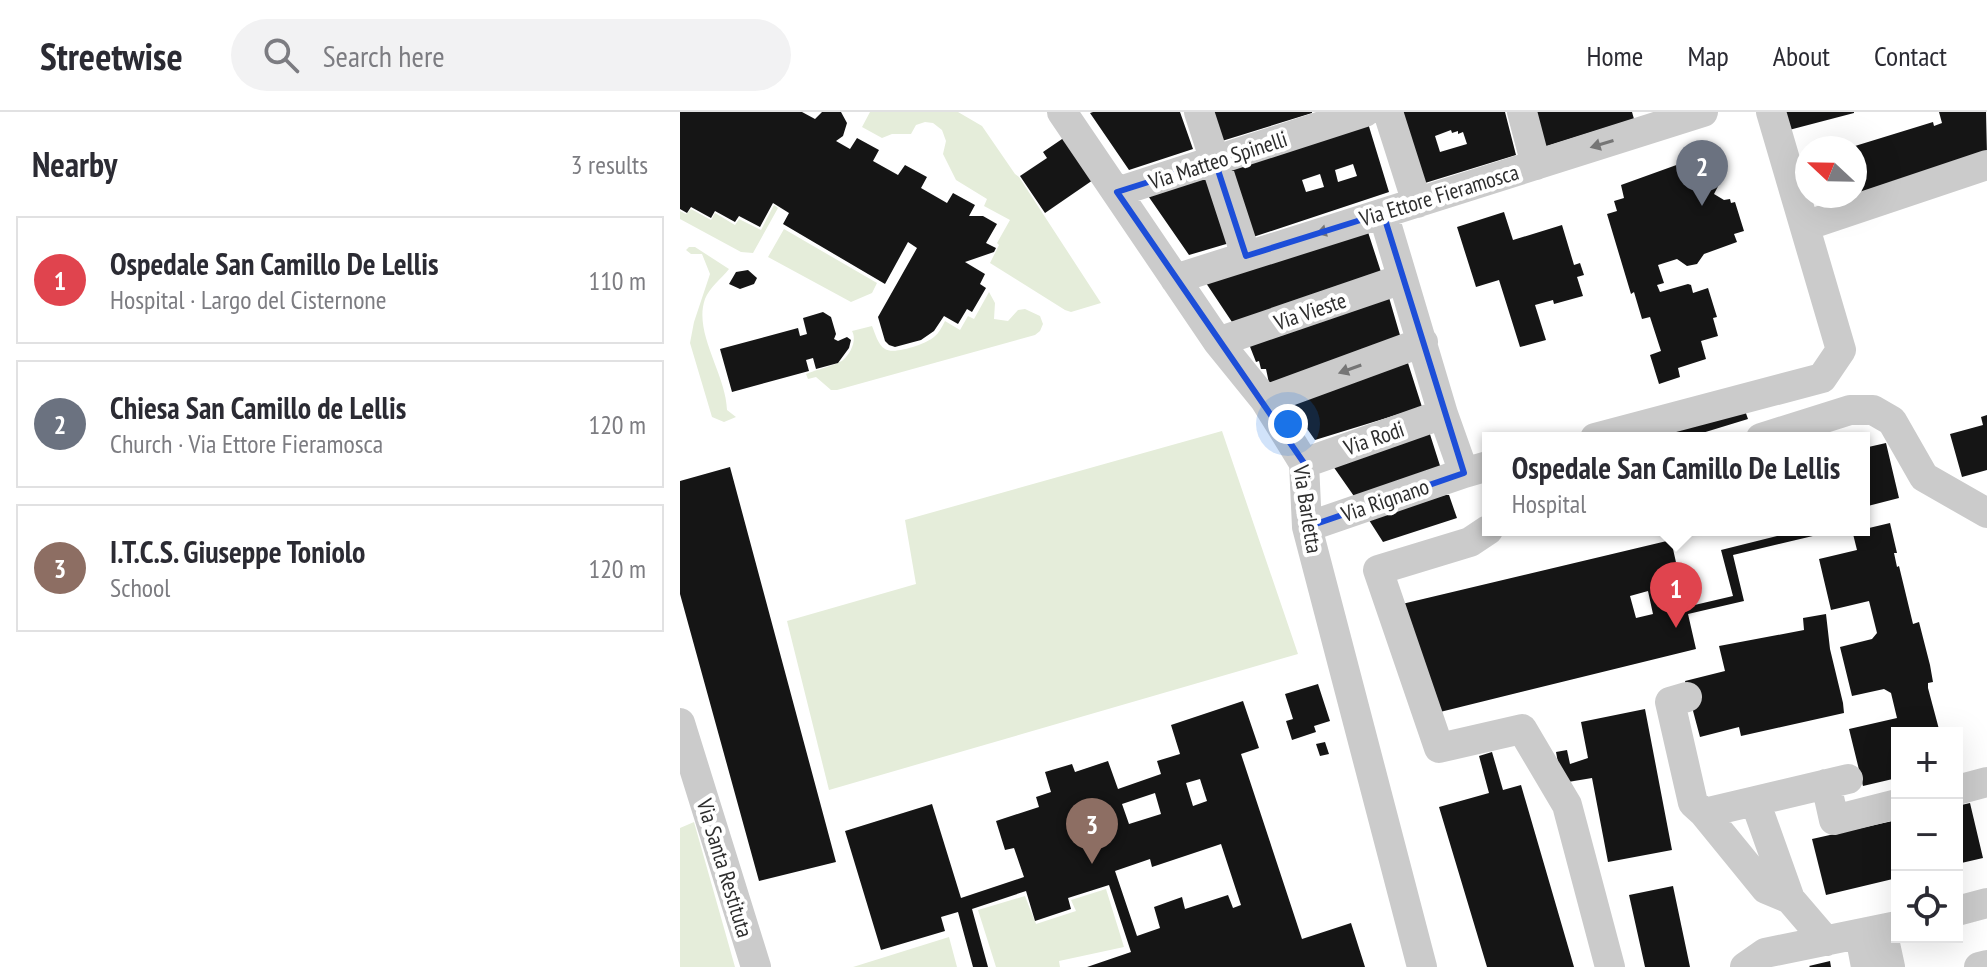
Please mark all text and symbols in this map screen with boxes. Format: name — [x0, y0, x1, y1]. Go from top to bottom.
search box — [231, 19, 791, 91]
text: Streetwise — [40, 31, 183, 80]
icon: search — [259, 33, 303, 77]
text: Search here — [323, 36, 445, 75]
text: Home — [1587, 37, 1643, 74]
text: Map — [1687, 37, 1729, 74]
text: About — [1773, 37, 1830, 74]
text: Contact — [1874, 37, 1947, 74]
street label: Via Matteo Spinelli — [1144, 124, 1291, 196]
north arrow — [1795, 136, 1867, 208]
one-way arrow — [1590, 138, 1614, 151]
pin: 2 — [1676, 140, 1728, 206]
text: Nearby — [32, 142, 117, 186]
text: 3 results — [571, 148, 648, 181]
street label: Via Ettore Fieramosca — [1355, 158, 1522, 233]
one-way arrow — [1315, 225, 1339, 237]
text: Ospedale San Camillo De Lellis — [110, 244, 438, 283]
text: 1 — [54, 264, 66, 297]
text: 110 m — [588, 264, 646, 297]
text: Hospital · Largo del Cisternone — [110, 283, 387, 316]
street label: Via Vieste — [1269, 286, 1350, 337]
one-way arrow — [1337, 363, 1361, 376]
text: Chiesa San Camillo de Lellis — [110, 388, 406, 427]
your location — [1268, 404, 1308, 444]
text: 2 — [54, 408, 66, 441]
text: 120 m — [588, 408, 646, 441]
street label: Via Rodi — [1339, 415, 1408, 462]
text: Church · Via Ettore Fieramosca — [110, 427, 383, 460]
popup — [1482, 432, 1870, 536]
text: Ospedale San Camillo De Lellis — [1512, 448, 1840, 487]
street label: Via Barletta — [1287, 462, 1329, 555]
street label: Via Rignano — [1337, 472, 1433, 528]
text: Hospital — [1512, 487, 1586, 520]
text: I.T.C.S. Giuseppe Toniolo — [110, 532, 365, 571]
text: 3 — [54, 552, 66, 585]
text: 120 m — [588, 552, 646, 585]
pin: 1 — [1650, 562, 1702, 628]
text: School — [110, 571, 170, 604]
map controls — [1891, 727, 1963, 943]
button: + — [1891, 727, 1963, 799]
street label: Via Santa Restituta — [690, 794, 759, 941]
pin: 3 — [1066, 798, 1118, 864]
button: − — [1891, 799, 1963, 871]
button: locate — [1891, 871, 1963, 943]

